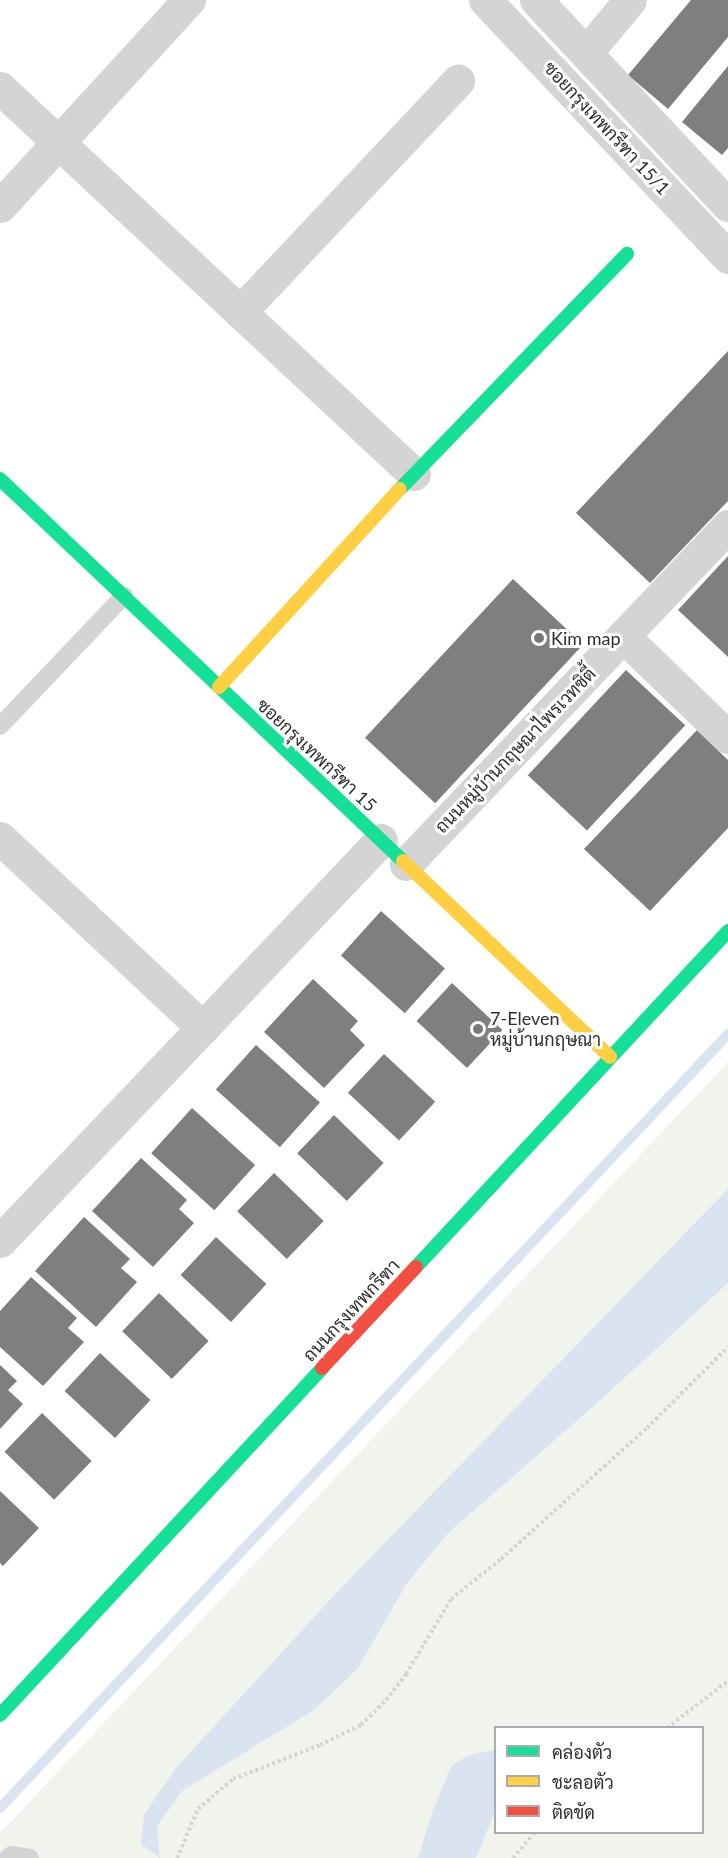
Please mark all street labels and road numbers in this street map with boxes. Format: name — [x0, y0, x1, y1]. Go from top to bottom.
street label: ซอยกรุงเทพกรีฑา 15/1 — [540, 57, 674, 199]
street label: ถนนหมู่บ้านกฤษณาไพรเวทซิตี้ — [430, 663, 600, 837]
street label: ซอยกรุงเทพกรีฑา 15 — [253, 694, 381, 816]
street label: ถนนกรุงเทพกรีฑา — [298, 1255, 404, 1365]

